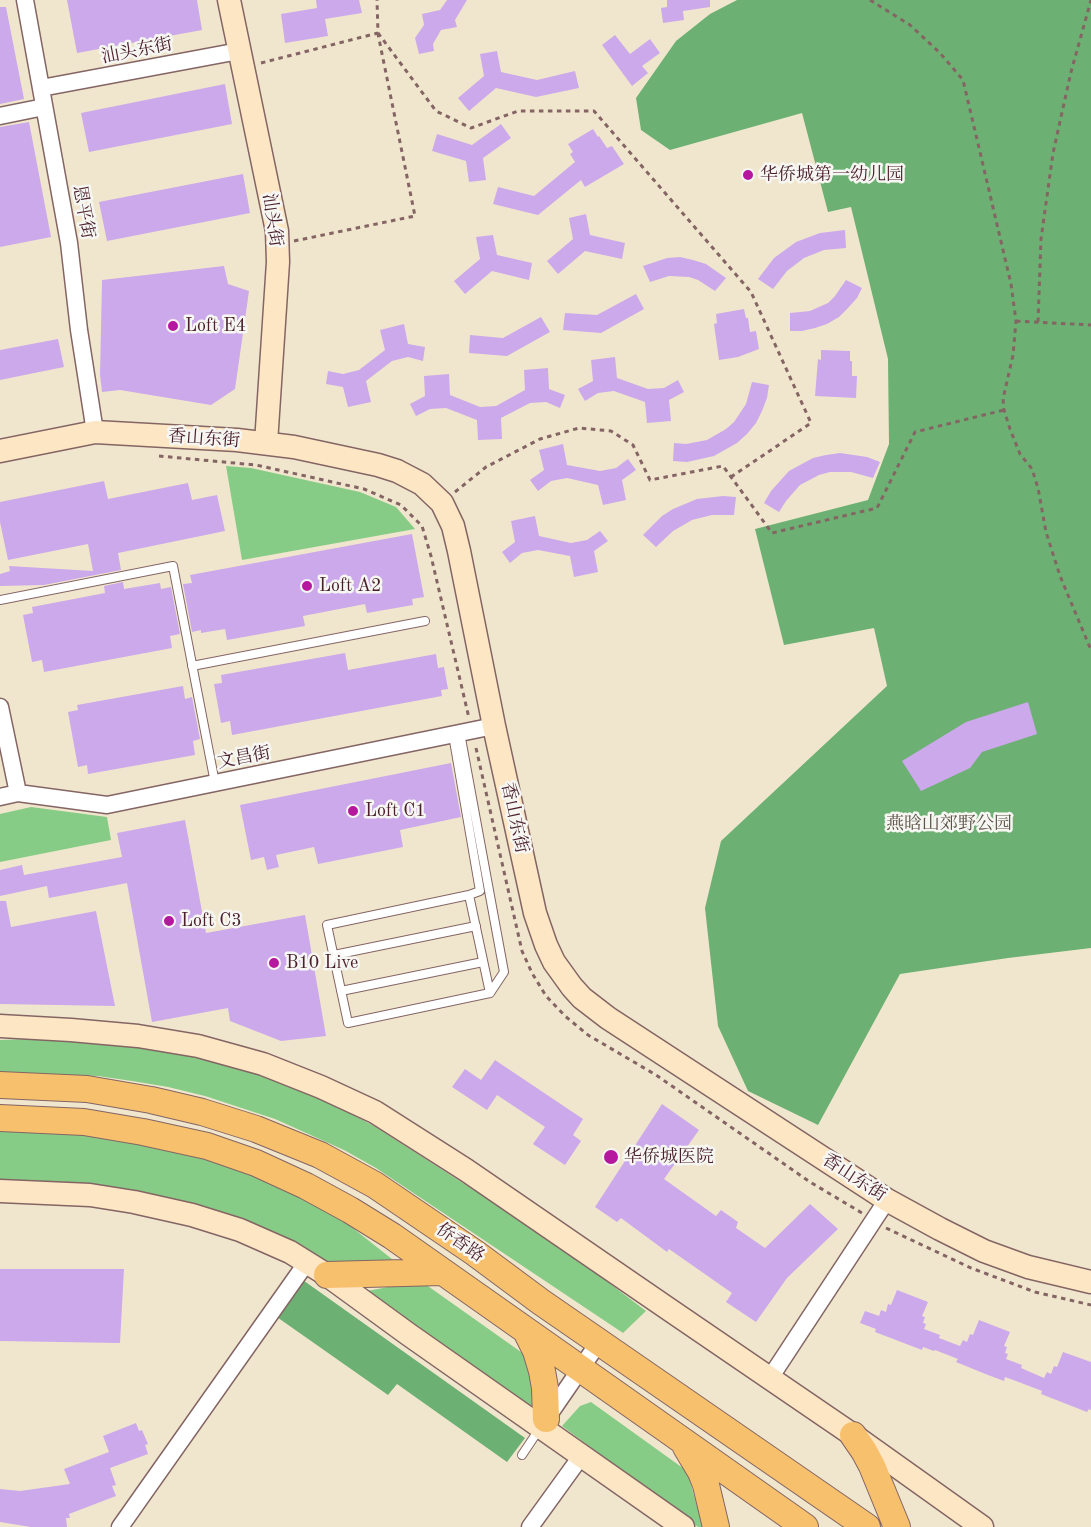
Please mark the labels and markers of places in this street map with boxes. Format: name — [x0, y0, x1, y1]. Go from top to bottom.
place label: 华侨城第一幼儿园 — [760, 164, 904, 186]
marker: 华侨城第一幼儿园 — [741, 168, 755, 182]
place label: Loft E4 — [185, 315, 246, 337]
marker: Loft E4 — [166, 319, 180, 333]
place label: Loft A2 — [319, 575, 381, 597]
marker: Loft A2 — [300, 579, 314, 593]
place label: Loft C1 — [365, 800, 426, 822]
marker: Loft C1 — [346, 804, 360, 818]
place label: Loft C3 — [181, 910, 242, 932]
marker: Loft C3 — [162, 914, 176, 928]
place label: B10 Live — [286, 952, 358, 974]
marker: B10 Live — [267, 956, 281, 970]
place label: 华侨城医院 — [624, 1146, 714, 1168]
marker: 华侨城医院 — [602, 1148, 620, 1166]

